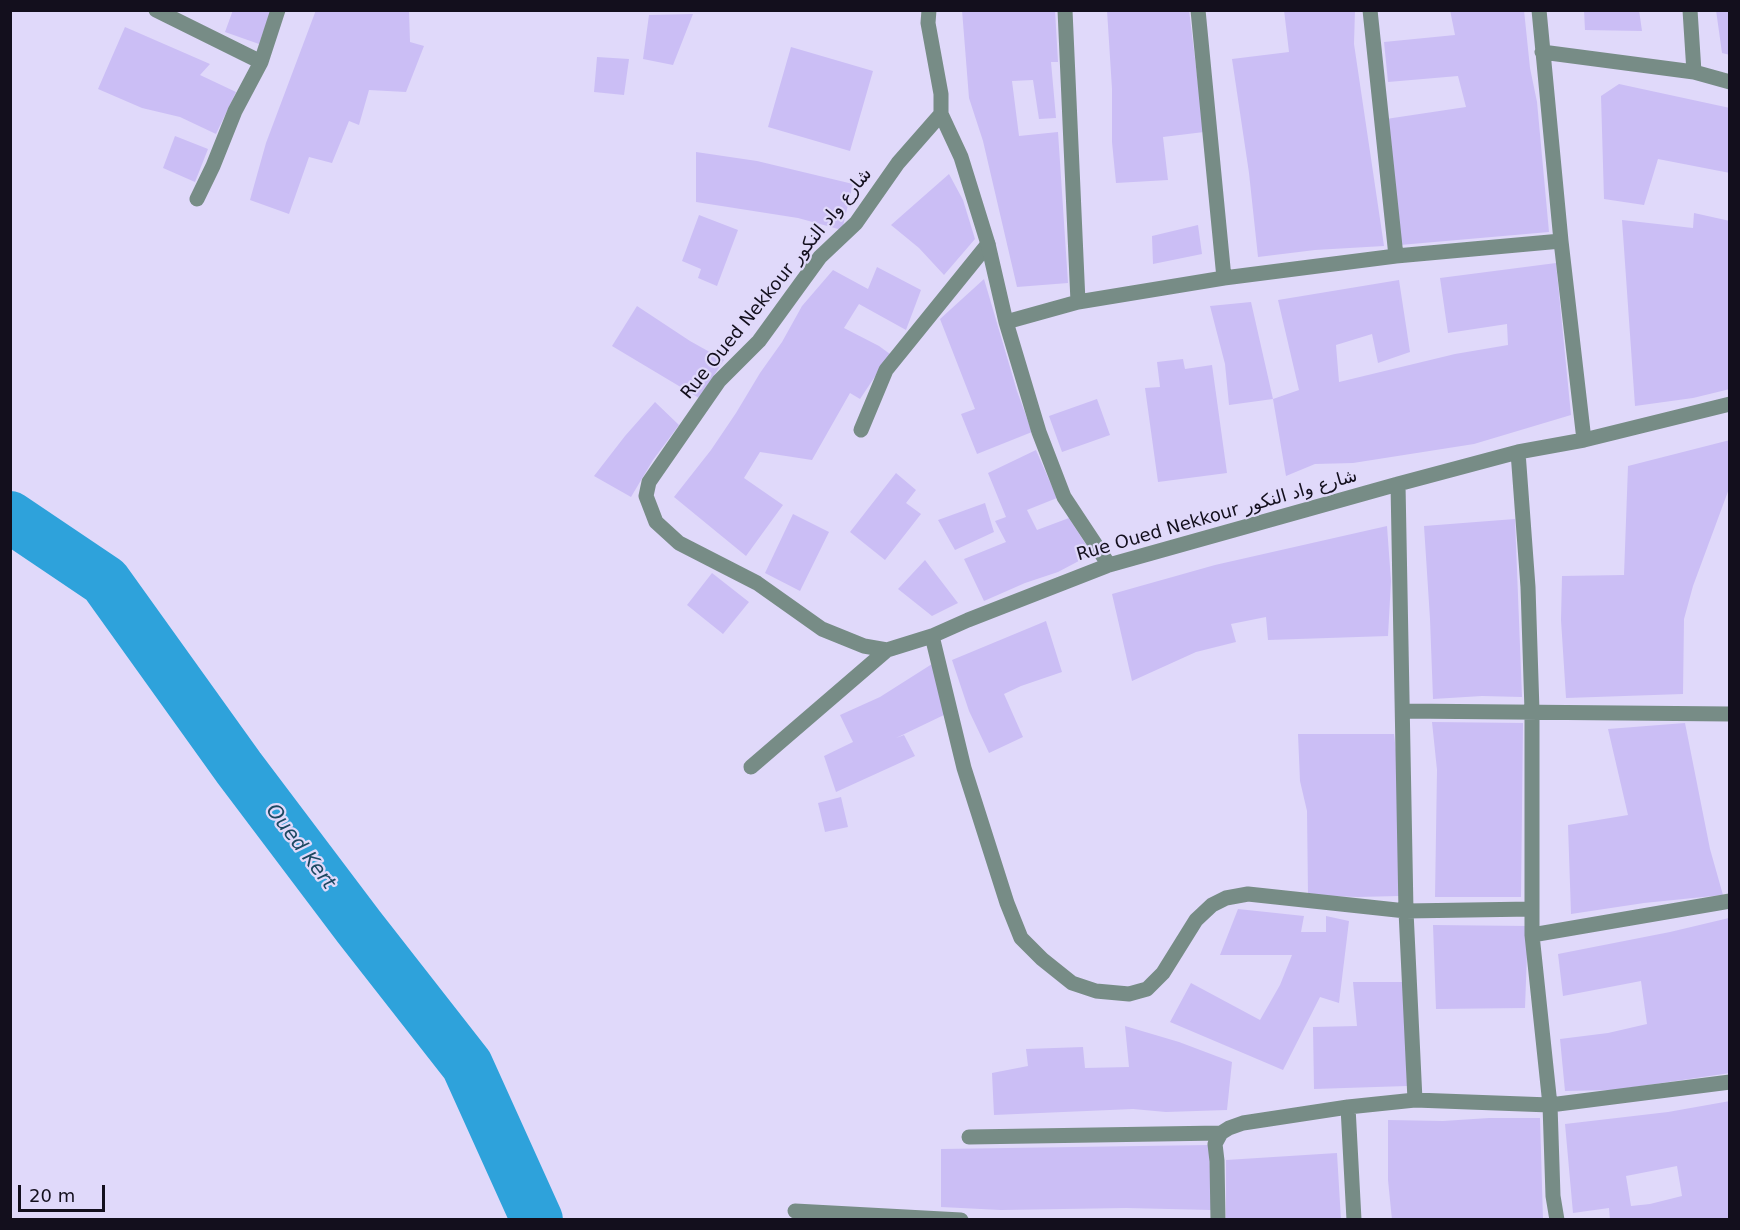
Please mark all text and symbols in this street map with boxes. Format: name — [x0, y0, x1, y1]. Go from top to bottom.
street label: Rue Oued Nekkour شارع واد النکور — [677, 164, 877, 404]
street label: Rue Oued Nekkour شارع واد النکور — [1074, 466, 1360, 566]
water label: Oued Kert — [260, 800, 340, 894]
scale bar — [21, 1173, 108, 1211]
text: 20 m — [29, 1185, 75, 1206]

